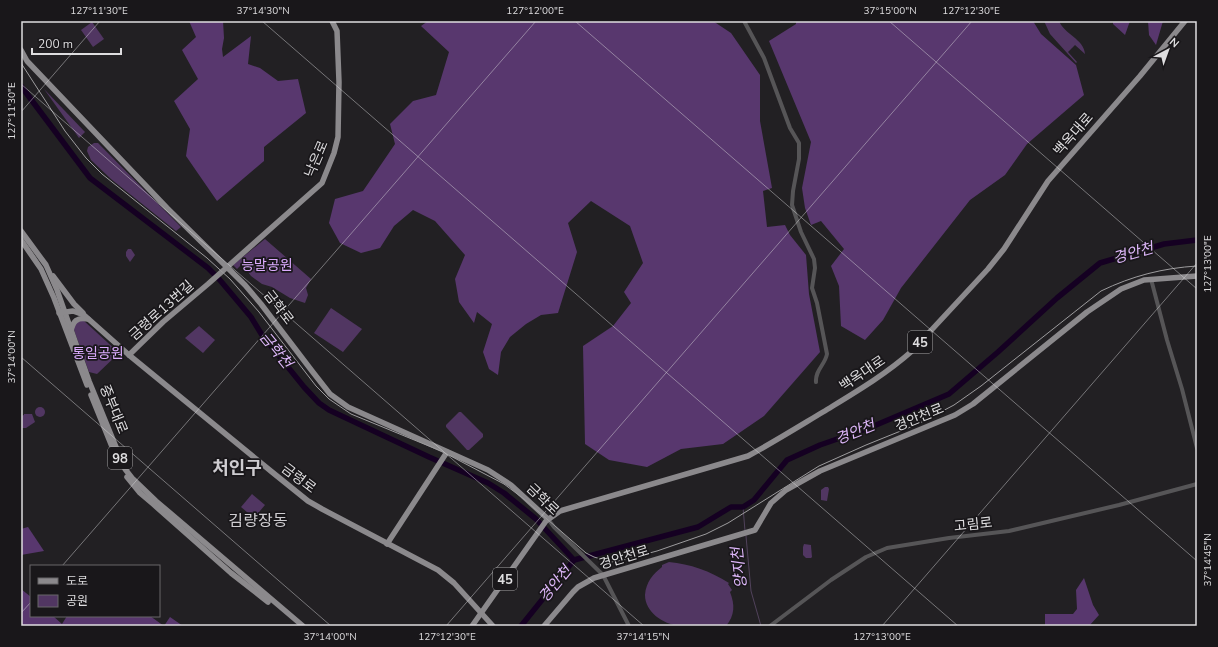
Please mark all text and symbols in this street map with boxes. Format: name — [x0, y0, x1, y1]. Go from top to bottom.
text: 127°11'30"E — [70, 4, 128, 18]
text: 37°14'30"N — [236, 4, 290, 18]
text: 127°12'00"E — [506, 4, 564, 18]
text: 37°15'00"N — [863, 4, 917, 18]
text: 127°12'30"E — [942, 4, 1000, 18]
scale bar — [32, 30, 121, 56]
north arrow — [1148, 30, 1188, 70]
text: N — [1166, 34, 1182, 51]
text: 200 m — [38, 36, 73, 52]
text: 127°11'30"E — [5, 82, 19, 140]
street label: 백옥대로 — [1049, 109, 1098, 160]
street label: 낙은로 — [300, 138, 333, 181]
text: 127°13'00"E — [1201, 235, 1215, 293]
water label: 경안천 — [1110, 237, 1158, 268]
park label: 능말공원 — [241, 256, 293, 275]
street label: 금령로13번길 — [125, 276, 198, 345]
street label: 금학로 — [259, 286, 298, 328]
water label: 금학천 — [255, 328, 298, 374]
text: 37°14'00"N — [5, 330, 19, 384]
road number: 45 — [908, 331, 932, 353]
park label: 통일공원 — [72, 344, 124, 363]
street label: 백옥대로 — [836, 351, 889, 396]
street label: 중부대로 — [95, 382, 132, 437]
street label: 경안천로 — [892, 399, 947, 436]
water label: 경안천 — [832, 414, 880, 449]
road number: 98 — [108, 447, 132, 469]
district label: 처인구 — [212, 456, 262, 480]
street label: 금령로 — [278, 459, 320, 498]
street label: 금학로 — [522, 479, 563, 520]
district label: 김량장동 — [229, 510, 288, 532]
street label: 고림로 — [953, 513, 993, 536]
text: 37°14'45"N — [1201, 533, 1215, 587]
street label: 경안천로 — [597, 541, 652, 574]
water label: 양지천 — [727, 544, 751, 590]
water label: 경안천 — [534, 560, 577, 606]
legend — [30, 565, 160, 617]
road number: 45 — [493, 568, 517, 590]
text: 도로 — [66, 573, 88, 589]
text: 공원 — [66, 593, 88, 609]
text: 37°14'00"N — [303, 630, 357, 644]
text: 127°12'30"E — [418, 630, 476, 644]
text: 37°14'15"N — [616, 630, 670, 644]
text: 127°13'00"E — [853, 630, 911, 644]

